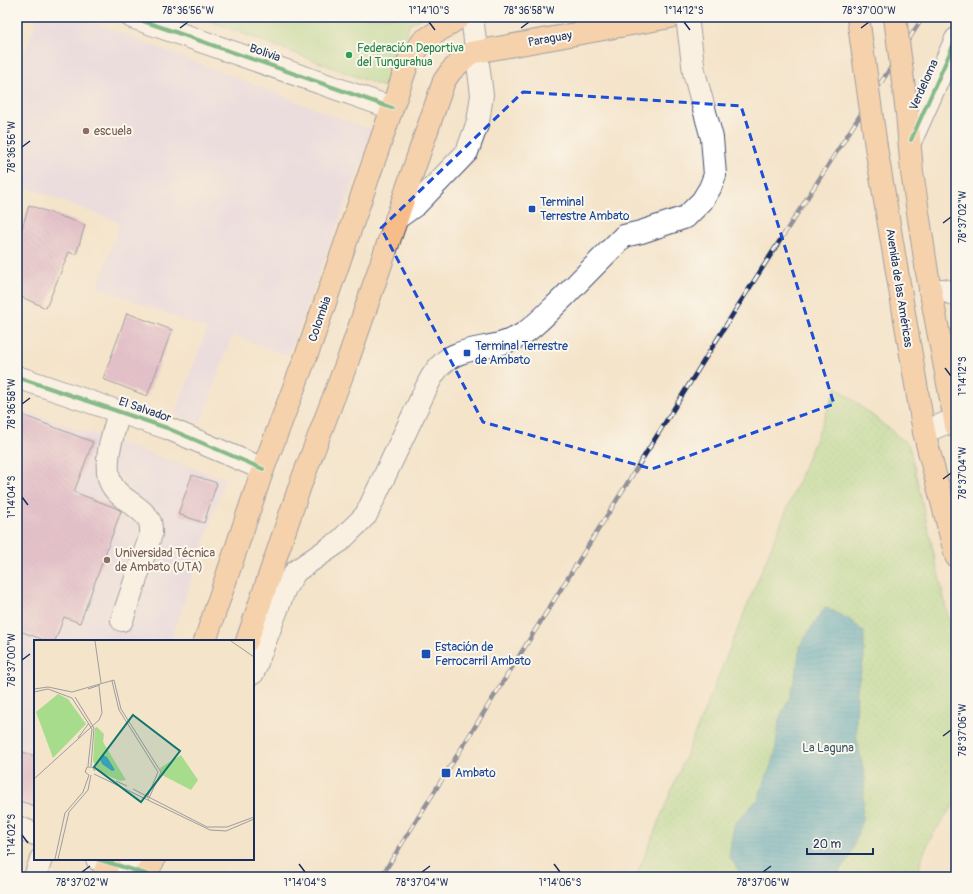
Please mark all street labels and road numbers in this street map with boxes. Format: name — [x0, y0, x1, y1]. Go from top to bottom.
street label: Paraguay — [527, 28, 573, 50]
street label: Bolivia — [248, 41, 283, 65]
street label: Verdeloma — [906, 57, 942, 113]
street label: Avenida de las Américas — [882, 228, 916, 349]
street label: Colombia — [305, 294, 335, 344]
street label: El Salvador — [117, 394, 174, 426]

